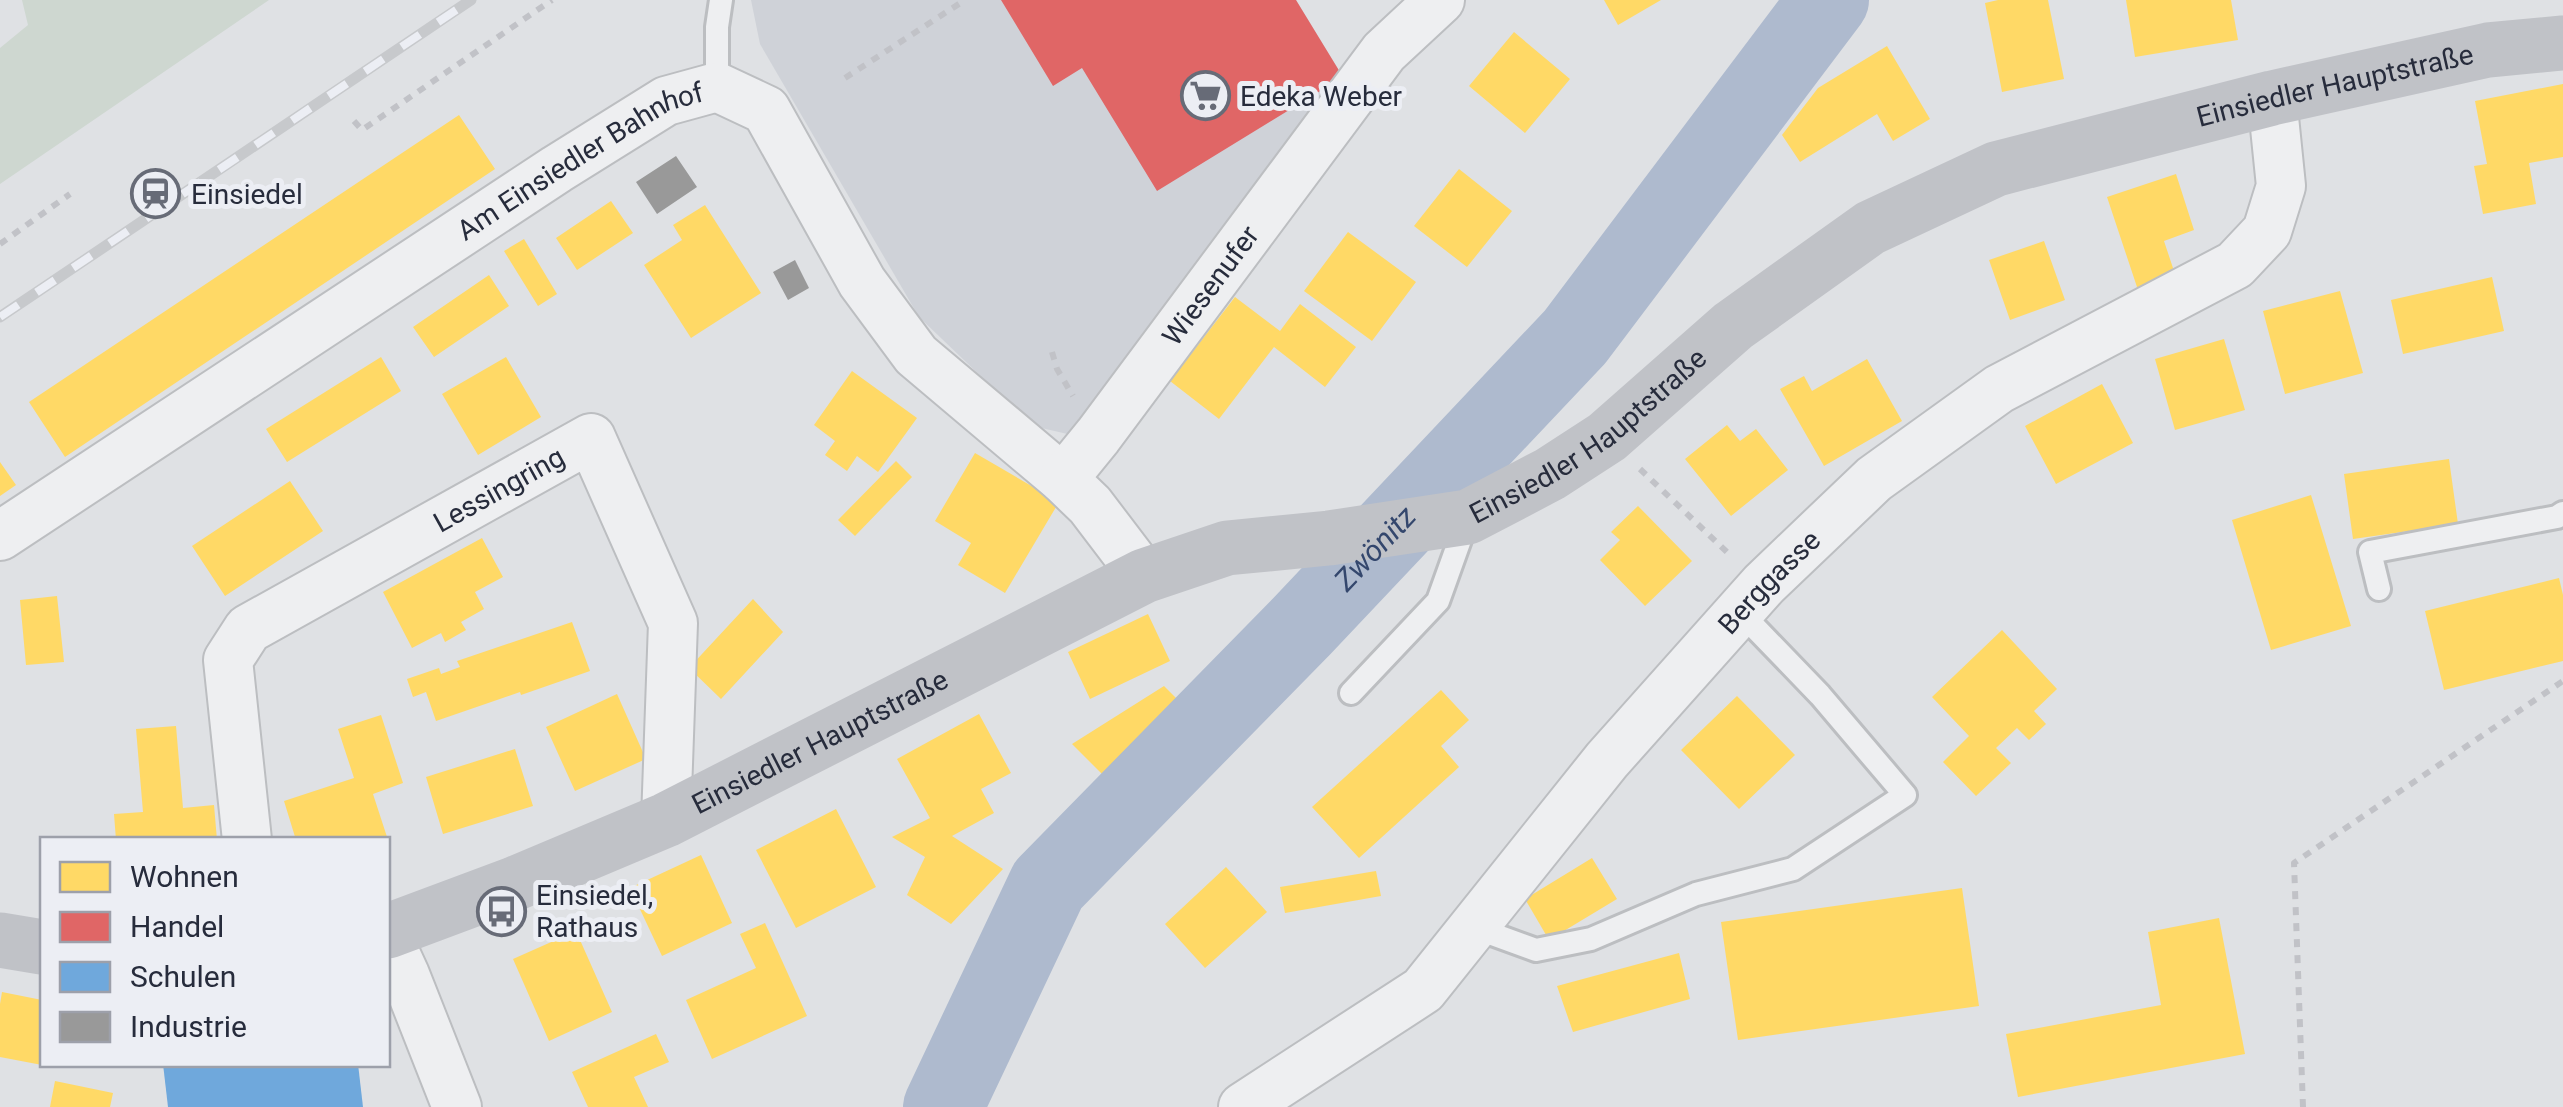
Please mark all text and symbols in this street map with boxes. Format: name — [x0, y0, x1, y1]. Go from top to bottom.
street label: Einsiedler Hauptstraße — [2193, 38, 2477, 134]
supermarket icon: Edeka Weber — [1179, 70, 1231, 122]
street label: Am Einsiedler Bahnhof — [451, 75, 707, 247]
place label: Edeka Weber — [1240, 80, 1402, 113]
station icon: Einsiedel — [130, 168, 182, 220]
place label: Einsiedel — [191, 178, 303, 211]
street label: Wiesenufer — [1155, 219, 1266, 352]
street label: Einsiedler Hauptstraße — [1464, 342, 1713, 530]
street label: Lessingring — [428, 440, 570, 539]
water label: Zwönitz — [1326, 498, 1423, 598]
street label: Berggasse — [1711, 523, 1827, 641]
street label: Einsiedler Hauptstraße — [686, 663, 954, 821]
legend — [40, 837, 390, 1067]
text: Wohnen — [130, 859, 239, 894]
place label: Einsiedel, Rathaus — [536, 879, 653, 944]
bus stop icon: Einsiedel, Rathaus — [475, 885, 527, 937]
text: Handel — [130, 909, 224, 944]
text: Schulen — [130, 959, 236, 994]
text: Industrie — [130, 1009, 247, 1044]

